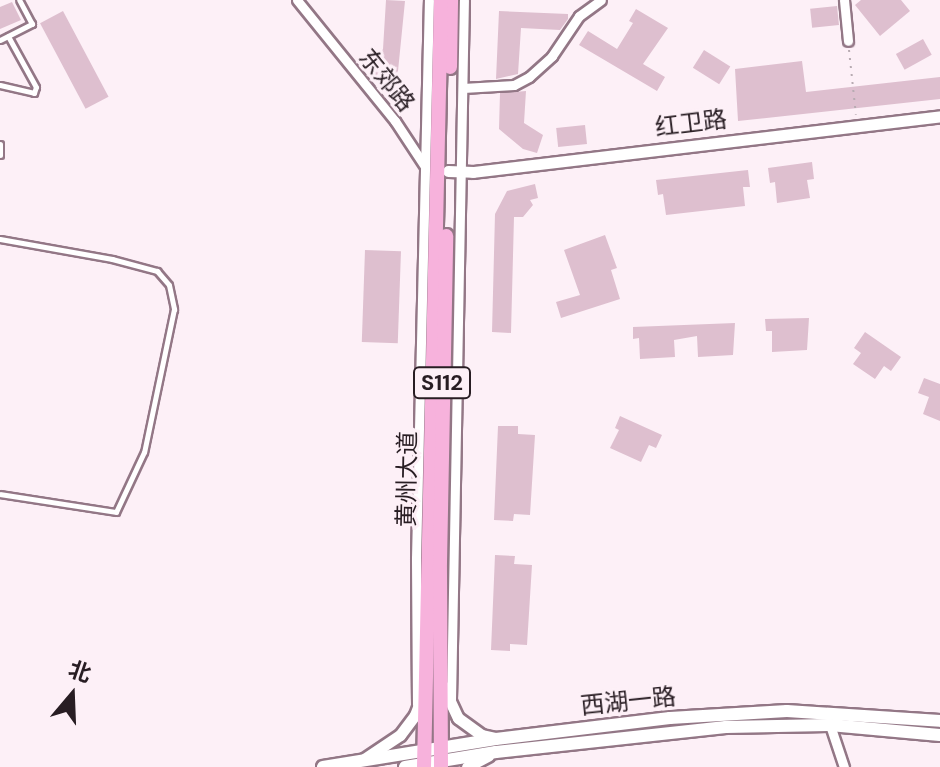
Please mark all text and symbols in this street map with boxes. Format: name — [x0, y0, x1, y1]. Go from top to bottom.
street label: 东郊路 — [353, 43, 421, 117]
street label: 红卫路 — [654, 104, 728, 142]
road number: S112 — [412, 365, 472, 401]
street label: 黄州大道 — [392, 431, 422, 527]
north arrow — [32, 655, 112, 735]
text: 北 — [65, 655, 95, 689]
street label: 西湖一路 — [579, 682, 677, 720]

